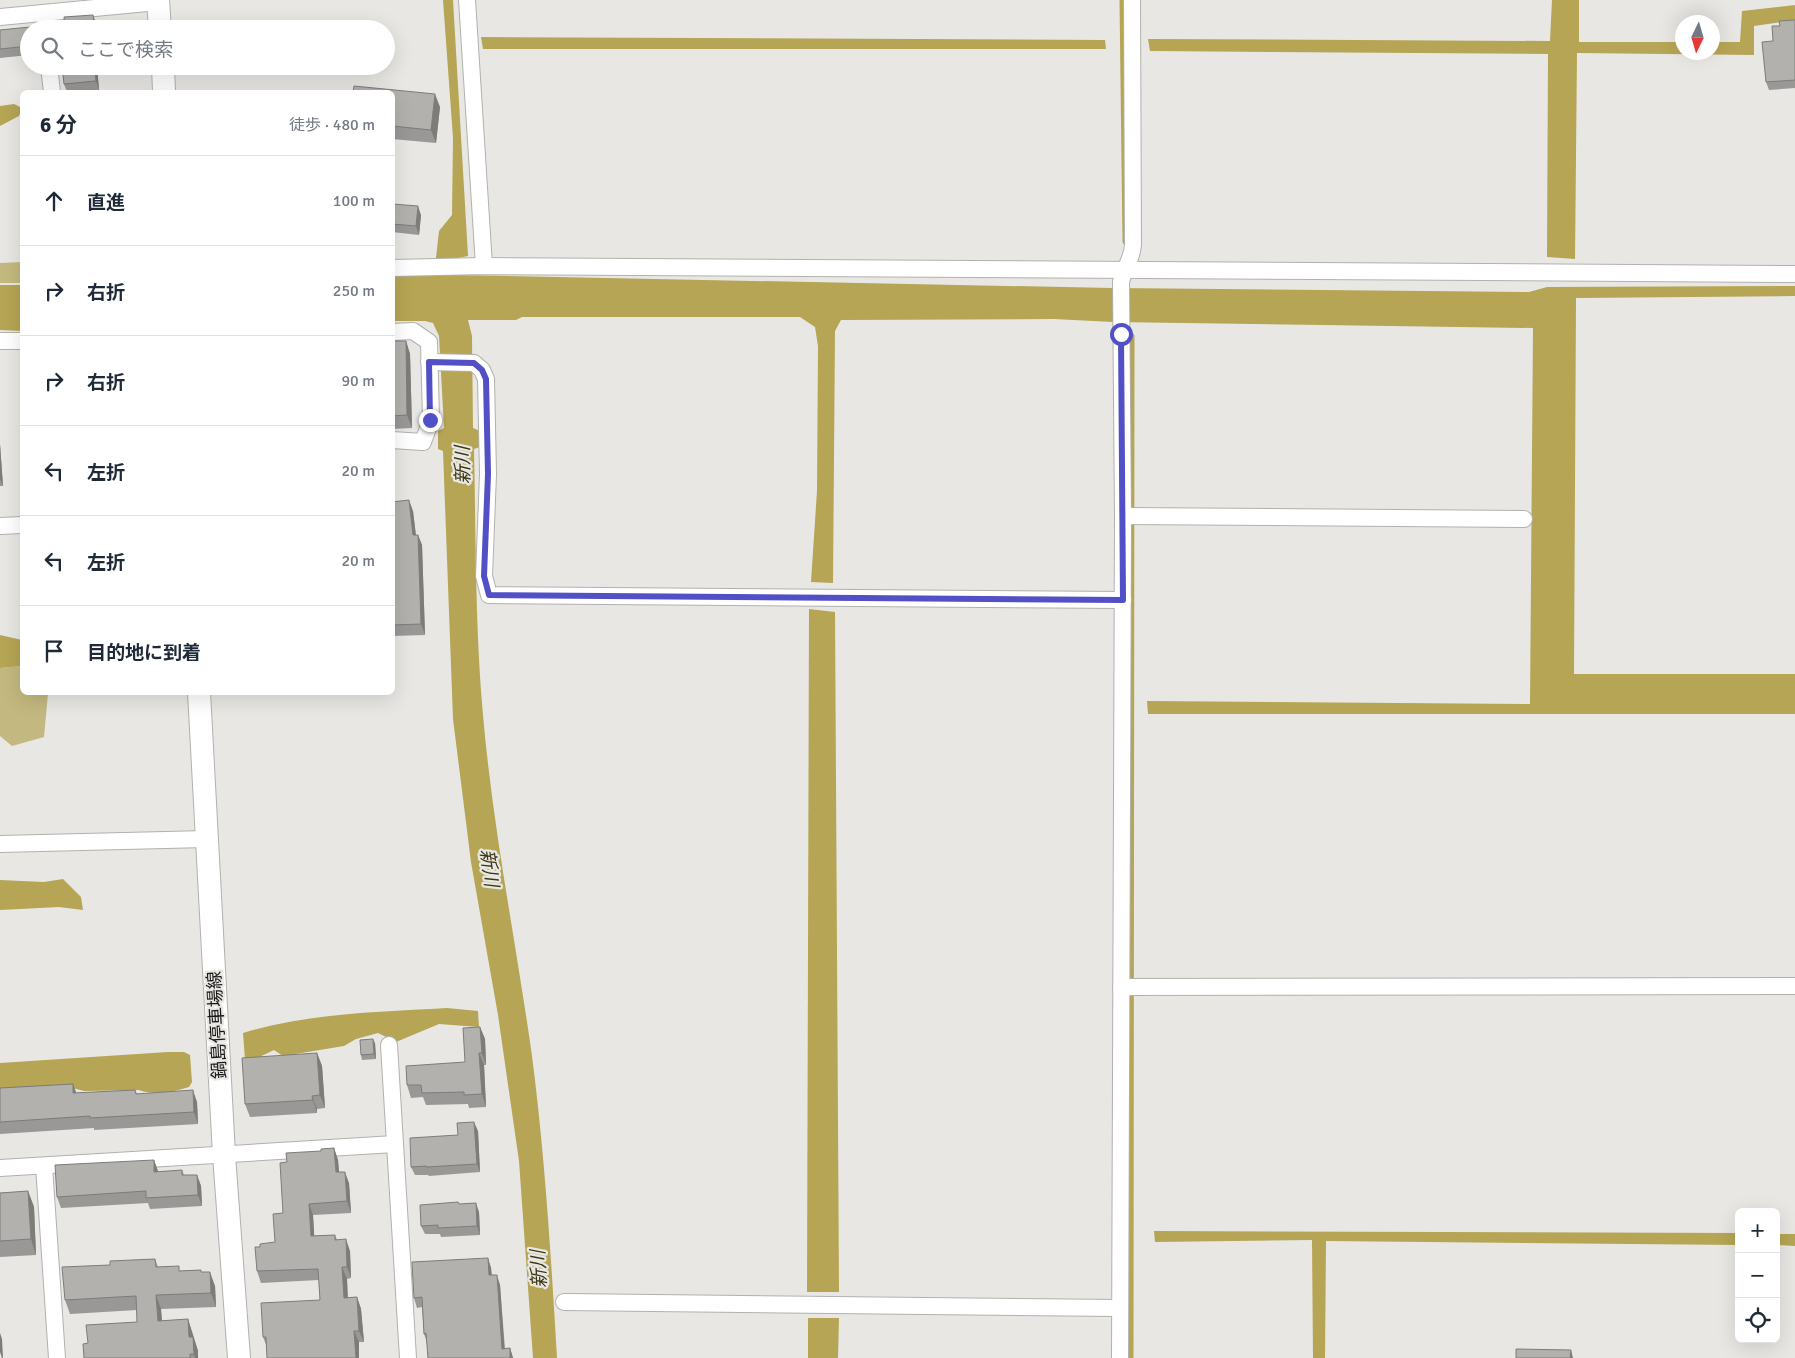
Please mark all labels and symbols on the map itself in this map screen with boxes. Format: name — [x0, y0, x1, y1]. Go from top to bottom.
north arrow — [1675, 15, 1720, 60]
route start — [1110, 323, 1133, 346]
route end — [419, 409, 442, 432]
water label: 新川 — [451, 444, 475, 484]
water label: 新川 — [474, 848, 504, 890]
street label: 鍋島停車場線 — [203, 970, 231, 1080]
water label: 新川 — [526, 1247, 552, 1289]

